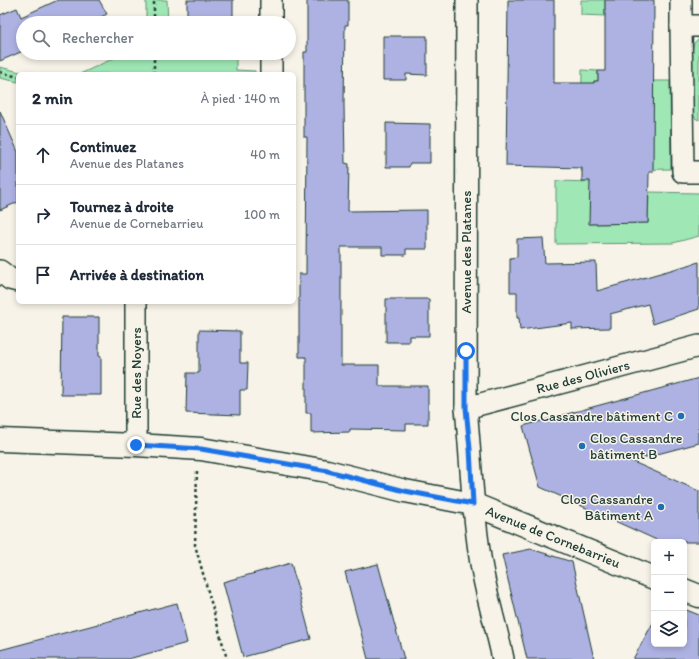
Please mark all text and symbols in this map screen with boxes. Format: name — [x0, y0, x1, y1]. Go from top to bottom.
search box — [16, 16, 296, 60]
icon: search — [30, 27, 52, 49]
text: Rechercher — [62, 29, 134, 47]
text: 2 min — [32, 88, 72, 108]
text: À pied · 140 m — [201, 91, 280, 106]
text: Continuez — [70, 138, 136, 156]
icon: ahead — [32, 144, 54, 166]
text: 40 m — [250, 147, 280, 162]
text: Avenue des Platanes — [70, 156, 184, 171]
street label: Avenue des Platanes — [458, 191, 475, 313]
text: Tournez à droite — [70, 198, 174, 216]
icon: right — [32, 204, 54, 226]
text: 100 m — [244, 207, 280, 222]
text: Avenue de Cornebarrieu — [70, 216, 204, 231]
icon: arrive — [32, 264, 54, 286]
text: Arrivée à destination — [70, 266, 204, 284]
street label: Rue des Noyers — [128, 327, 145, 419]
route start — [457, 342, 475, 360]
street label: Rue des Oliviers — [534, 356, 632, 398]
place label: Clos Cassandre bâtiment C — [511, 408, 673, 425]
marker: Clos Cassandre bâtiment C — [676, 411, 686, 421]
place label: Clos Cassandre bâtiment B — [590, 430, 683, 463]
route end — [127, 436, 145, 454]
marker: Clos Cassandre bâtiment B — [577, 441, 587, 451]
place label: Clos Cassandre Bâtiment A — [560, 491, 653, 524]
street label: Avenue de Cornebarrieu — [483, 502, 623, 572]
marker: Clos Cassandre Bâtiment A — [656, 502, 666, 512]
map controls — [651, 539, 687, 647]
button: + — [651, 539, 687, 575]
button: − — [651, 575, 687, 611]
button: layers — [651, 611, 687, 647]

